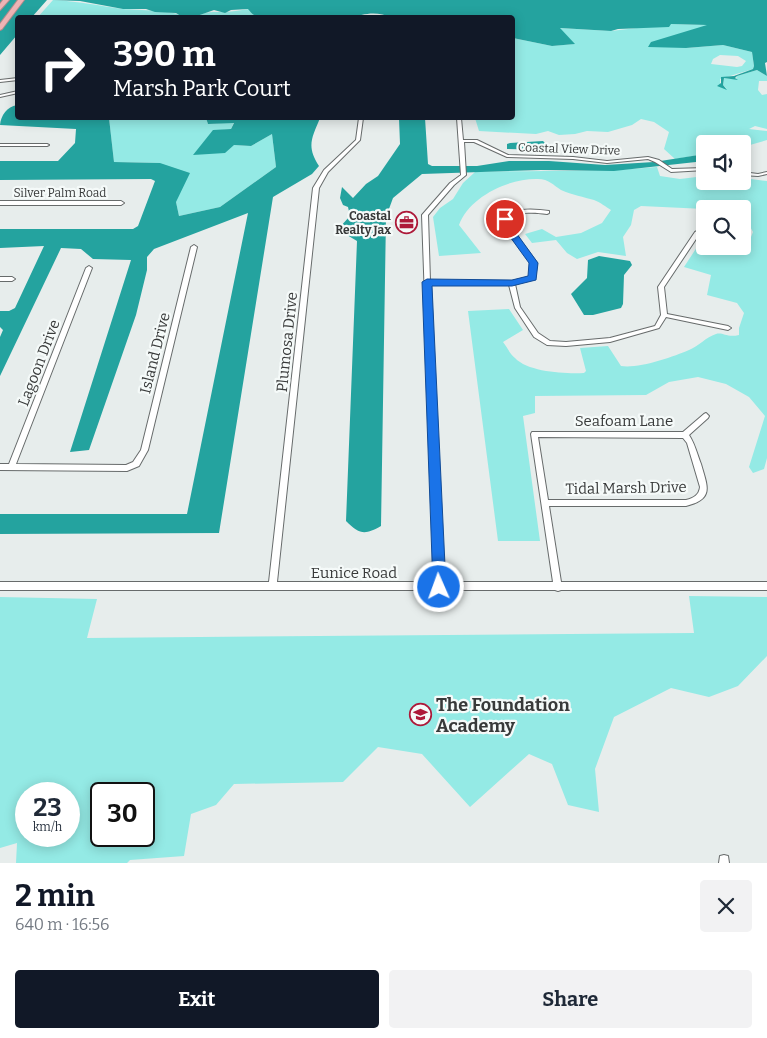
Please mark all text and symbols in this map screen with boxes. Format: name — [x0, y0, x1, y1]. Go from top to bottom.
text: 390 m — [113, 33, 216, 75]
icon: right — [30, 35, 95, 100]
text: Marsh Park Court — [113, 75, 291, 102]
map controls — [696, 135, 751, 255]
button: sound — [696, 135, 751, 190]
street label: Coastal View Drive — [518, 140, 620, 158]
street label: Silver Palm Road — [14, 186, 106, 200]
pin — [484, 198, 526, 240]
button: search — [696, 200, 751, 255]
icon: arrive — [491, 205, 519, 233]
place label: Coastal Realty Jax — [335, 209, 391, 237]
office icon: Coastal Realty Jax — [395, 211, 419, 235]
street label: Plumosa Drive — [273, 291, 301, 393]
street label: Island Drive — [136, 311, 174, 395]
street label: Lagoon Drive — [14, 317, 64, 409]
street label: Seafoam Lane — [575, 412, 673, 430]
street label: Tidal Marsh Drive — [565, 478, 687, 498]
position arrow — [412, 560, 464, 612]
street label: Eunice Road — [311, 564, 397, 582]
place label: The Foundation Academy — [436, 694, 570, 737]
school or university icon: The Foundation Academy — [408, 703, 432, 727]
speed limit sign: 30 — [90, 782, 155, 847]
text: 23 — [33, 793, 62, 823]
text: km/h — [33, 820, 62, 834]
text: 2 min — [15, 878, 95, 914]
button: close — [700, 880, 752, 932]
text: 640 m · 16:56 — [15, 915, 110, 934]
button: Exit — [15, 970, 379, 1028]
button: Share — [389, 970, 752, 1028]

